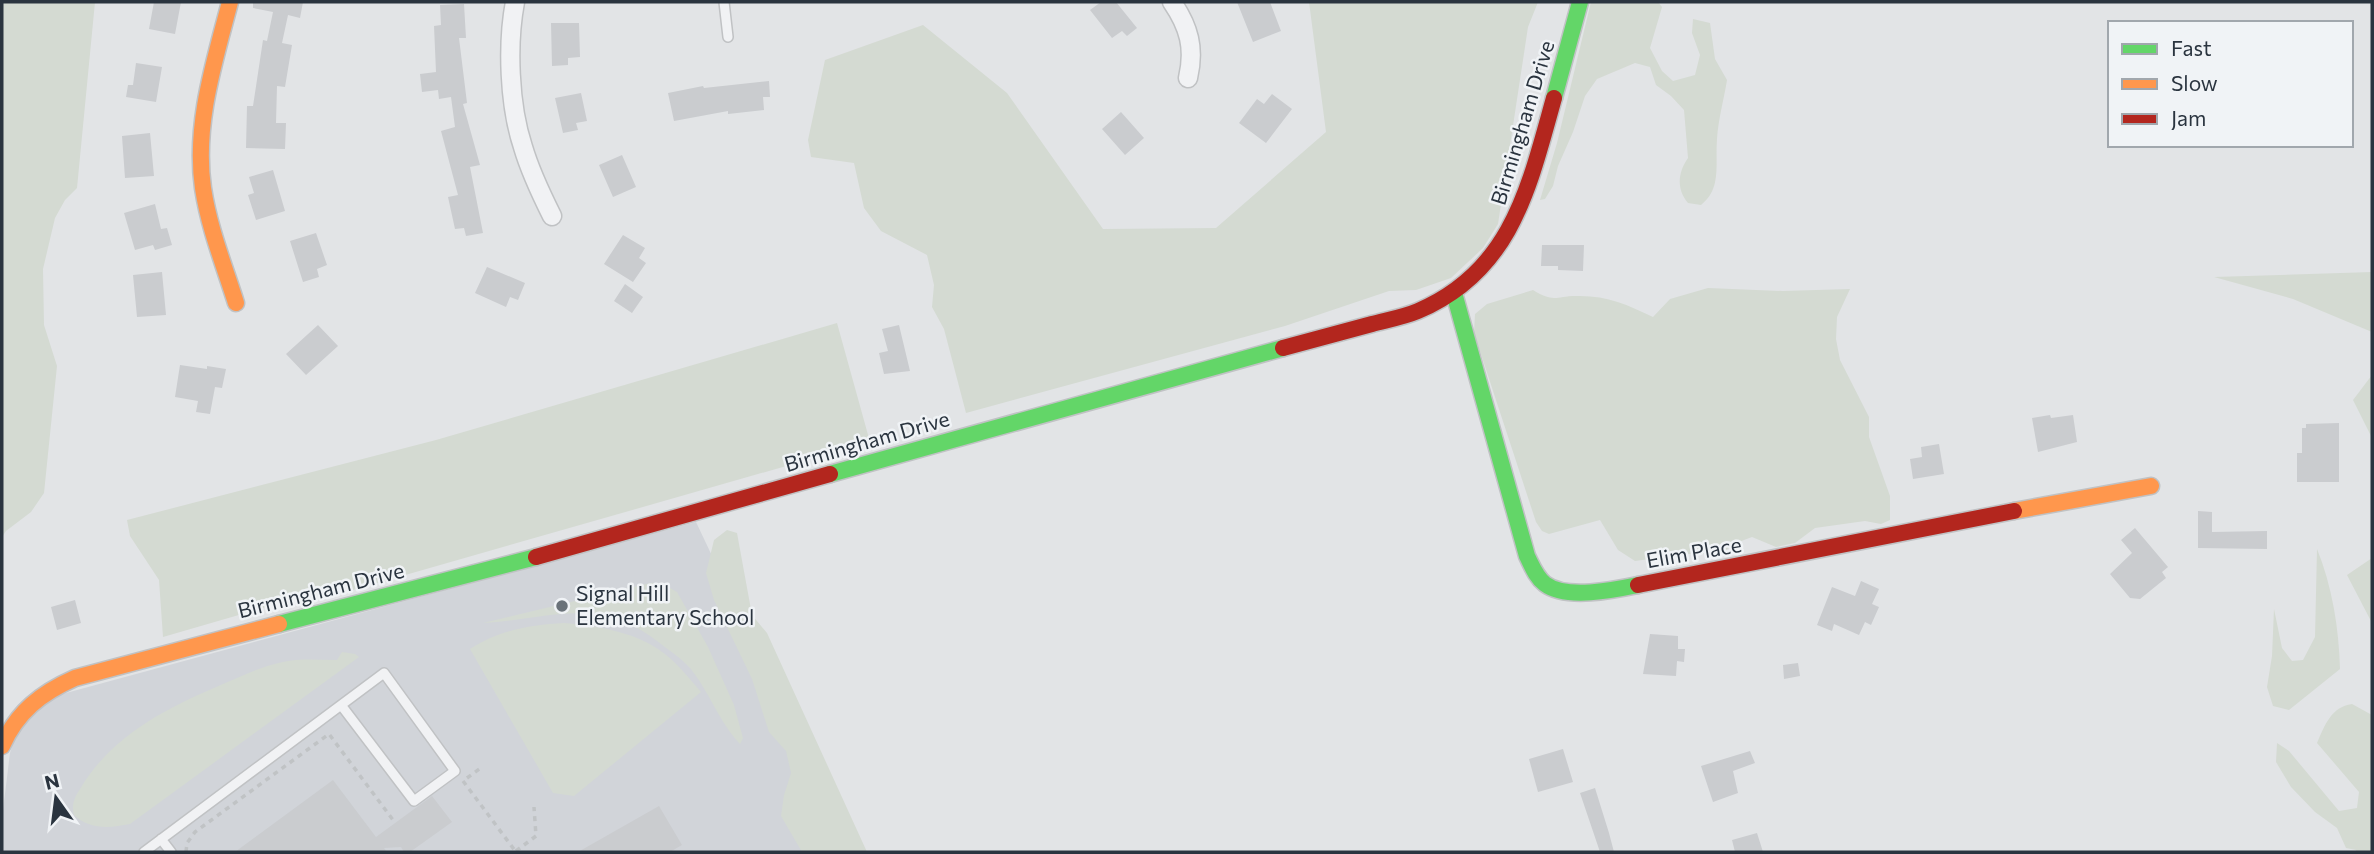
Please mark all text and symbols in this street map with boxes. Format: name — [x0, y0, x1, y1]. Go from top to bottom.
legend — [2108, 21, 2353, 147]
text: Fast — [2171, 35, 2212, 60]
street label: Birmingham Drive — [1485, 37, 1558, 208]
text: Slow — [2171, 70, 2218, 95]
text: Jam — [2171, 105, 2206, 130]
street label: Birmingham Drive — [781, 405, 952, 476]
street label: Elim Place — [1644, 531, 1743, 572]
street label: Birmingham Drive — [235, 557, 406, 622]
place label: Signal Hill Elementary School — [576, 580, 754, 629]
marker: Signal Hill Elementary School — [554, 598, 570, 614]
north arrow — [21, 763, 91, 833]
text: N — [42, 768, 61, 794]

